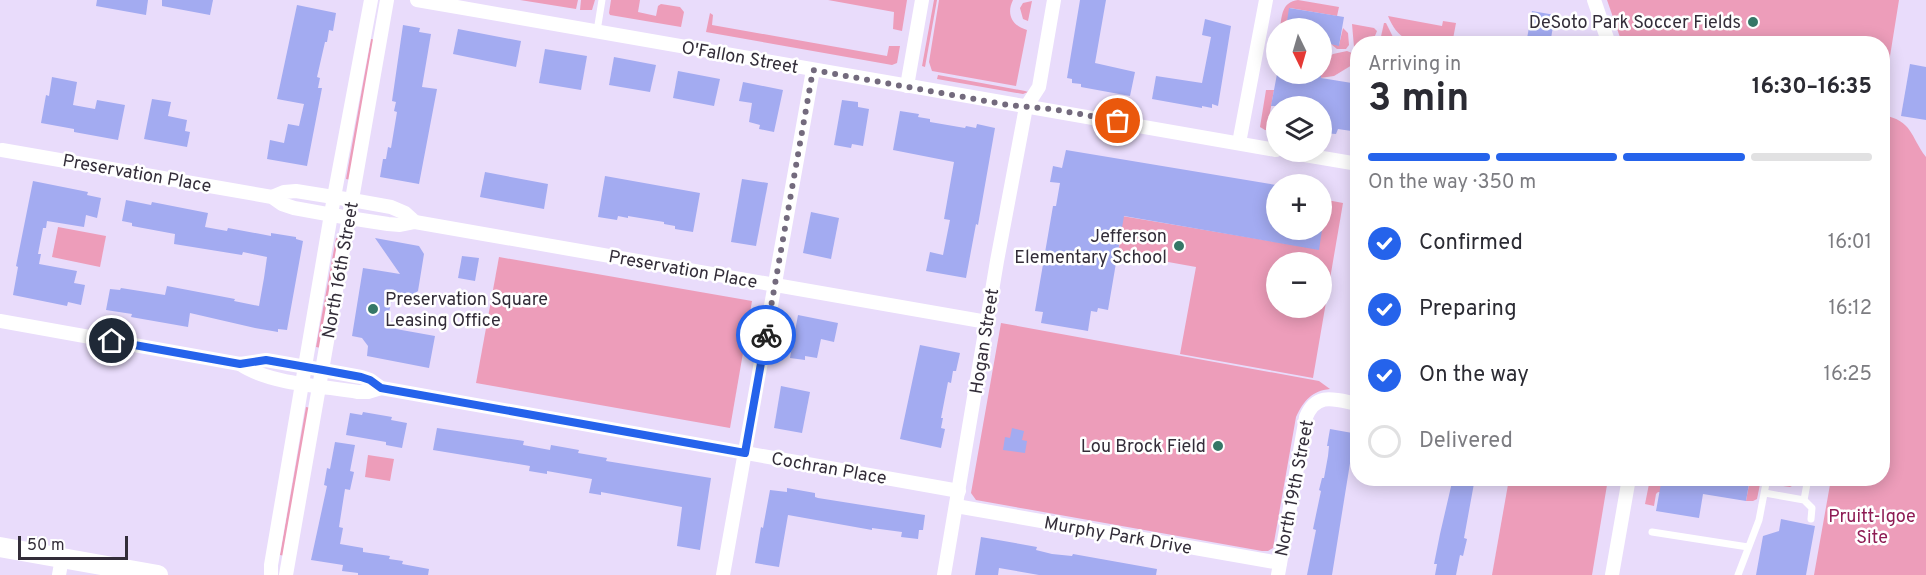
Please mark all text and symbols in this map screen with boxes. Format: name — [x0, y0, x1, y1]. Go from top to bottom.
place label: DeSoto Park Soccer Fields — [1529, 12, 1741, 35]
marker: DeSoto Park Soccer Fields — [1746, 15, 1760, 29]
north arrow — [1266, 18, 1332, 84]
map controls — [1266, 18, 1332, 318]
street label: O'Fallon Street — [679, 37, 800, 80]
text: Arriving in — [1368, 52, 1461, 78]
text: 16:30–16:35 — [1752, 74, 1872, 101]
text: 3 min — [1368, 76, 1469, 125]
pin — [1092, 95, 1143, 146]
button: layers — [1266, 96, 1332, 162]
icon: bag — [1101, 104, 1134, 137]
street label: Preservation Place — [61, 150, 213, 199]
text: On the way · 350 m — [1368, 170, 1536, 196]
button: + — [1266, 174, 1332, 240]
street label: North 16th Street — [318, 200, 365, 341]
place label: Jefferson Elementary School — [1014, 226, 1167, 270]
icon: check — [1368, 227, 1401, 260]
text: Confirmed — [1419, 230, 1523, 257]
text: 16:01 — [1828, 230, 1872, 256]
marker: Jefferson Elementary School — [1172, 239, 1186, 253]
street label: Preservation Place — [607, 246, 759, 295]
button: − — [1266, 252, 1332, 318]
street label: Hogan Street — [966, 287, 1005, 396]
place label: Preservation Square Leasing Office — [385, 289, 548, 333]
icon: check — [1368, 293, 1401, 326]
text: Preparing — [1419, 296, 1517, 323]
text: 16:12 — [1828, 296, 1872, 322]
marker: Preservation Square Leasing Office — [366, 302, 380, 316]
courier — [736, 305, 796, 365]
pin — [86, 315, 137, 366]
icon: bike — [750, 319, 783, 352]
icon: home — [95, 324, 128, 357]
icon: check — [1368, 359, 1401, 392]
text: On the way — [1419, 362, 1529, 389]
text: 16:25 — [1823, 362, 1872, 388]
street label: North 19th Street — [1271, 418, 1320, 559]
text: Delivered — [1419, 428, 1513, 455]
place label: Lou Brock Field — [1081, 436, 1206, 459]
marker: Lou Brock Field — [1211, 439, 1225, 453]
street label: Cochran Place — [769, 448, 888, 491]
park label: Pruitt-Igoe Site — [1828, 506, 1916, 550]
street label: Murphy Park Drive — [1042, 512, 1193, 561]
scale bar — [18, 533, 128, 560]
text: 50 m — [27, 536, 65, 556]

